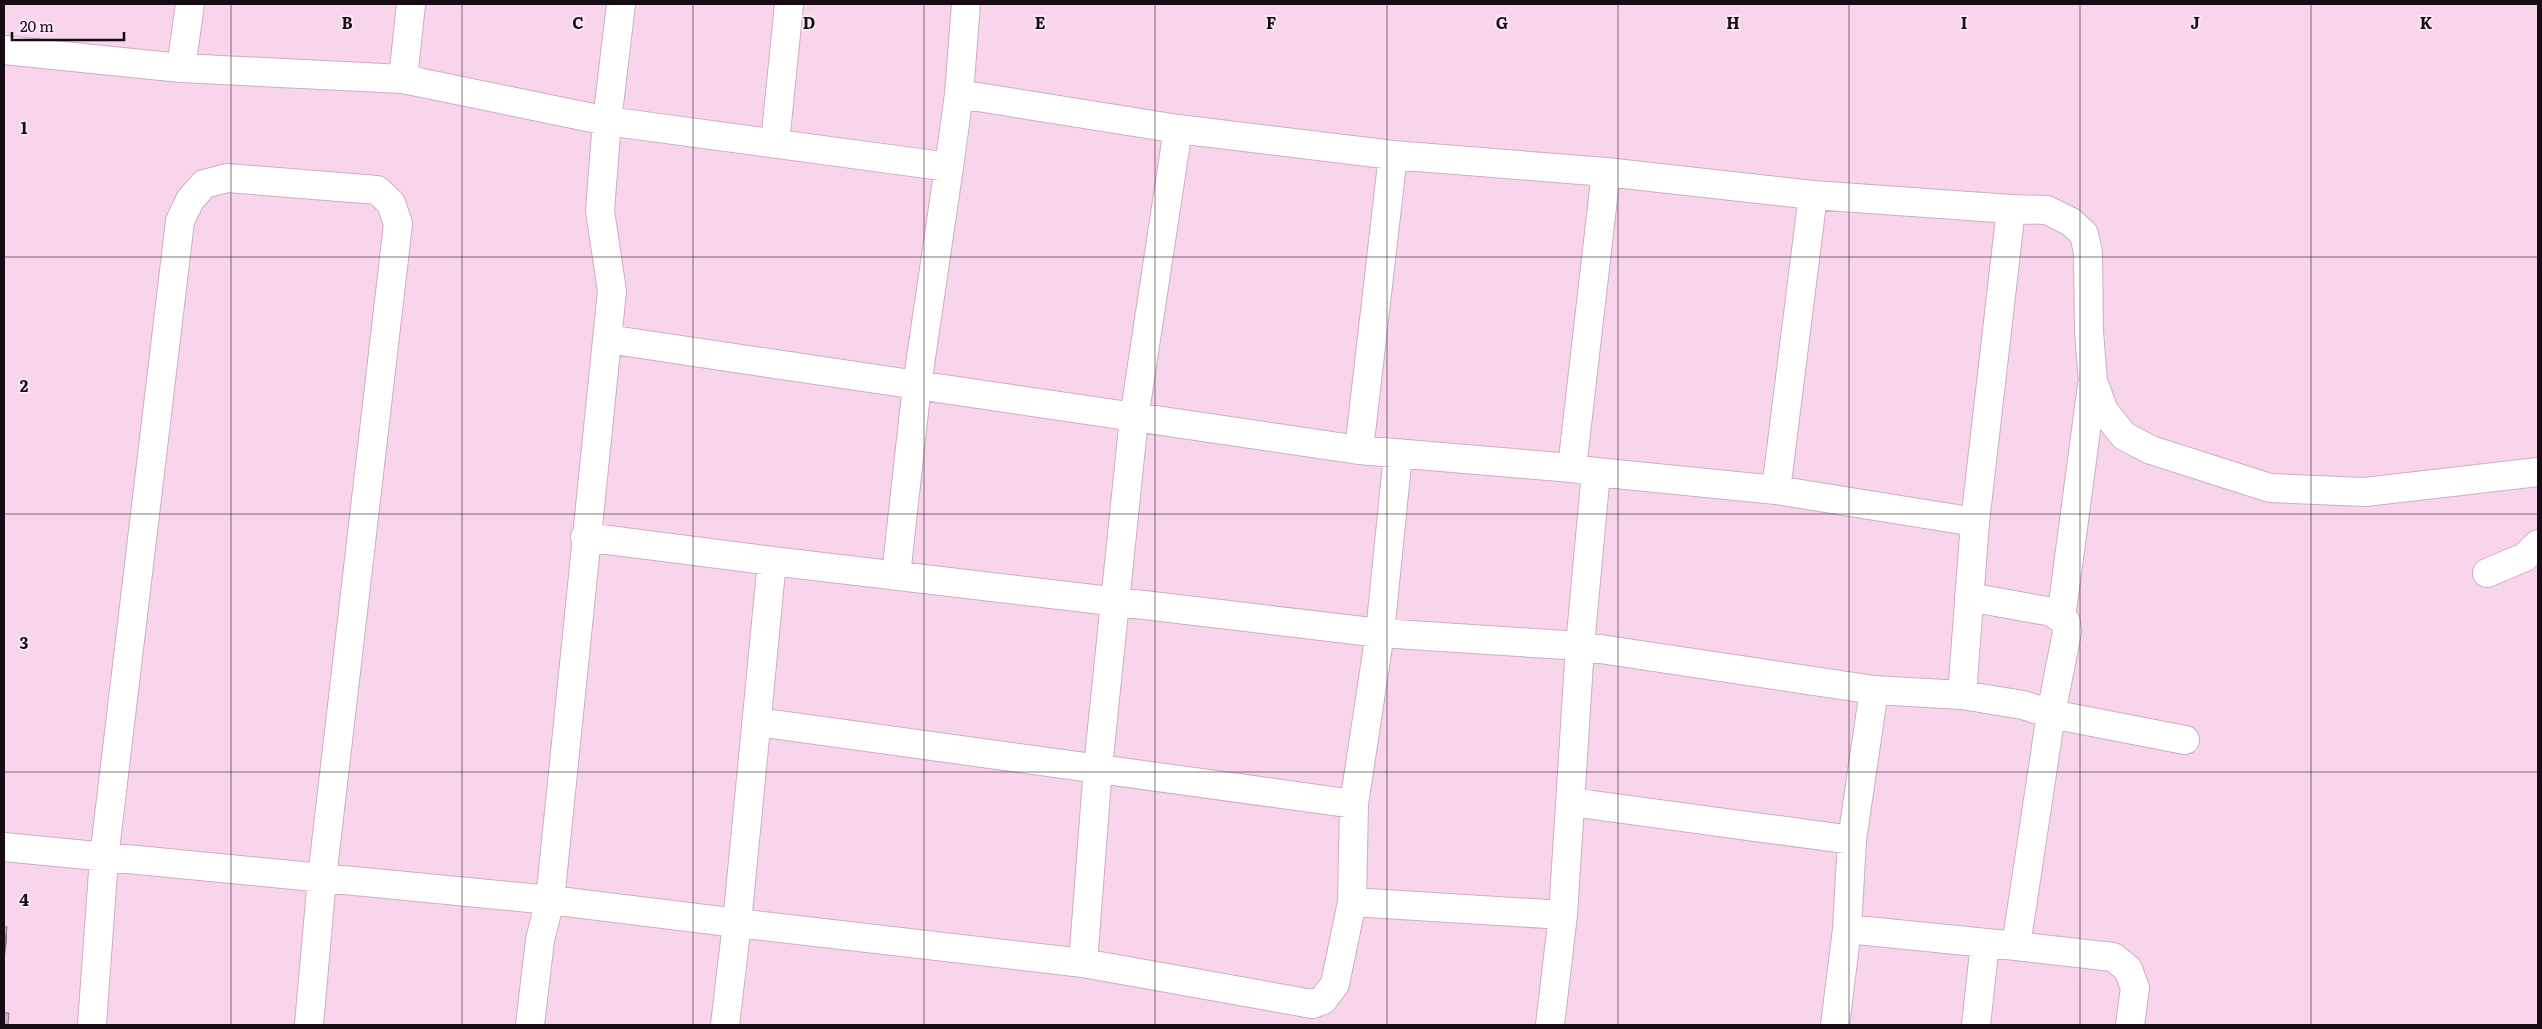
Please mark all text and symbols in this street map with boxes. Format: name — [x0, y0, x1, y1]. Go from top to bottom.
scale bar — [12, 10, 125, 42]
text: B — [341, 10, 353, 34]
text: C — [572, 10, 584, 34]
text: D — [803, 10, 815, 34]
text: E — [1035, 10, 1046, 34]
text: F — [1266, 10, 1276, 34]
text: G — [1496, 10, 1508, 34]
text: H — [1726, 10, 1740, 34]
text: I — [1961, 10, 1967, 34]
text: J — [2190, 10, 2200, 34]
text: K — [2420, 10, 2433, 34]
text: 20 m — [20, 14, 54, 37]
text: 1 — [21, 115, 28, 139]
text: 2 — [20, 373, 29, 397]
text: 3 — [20, 630, 29, 654]
text: 4 — [19, 887, 29, 911]

